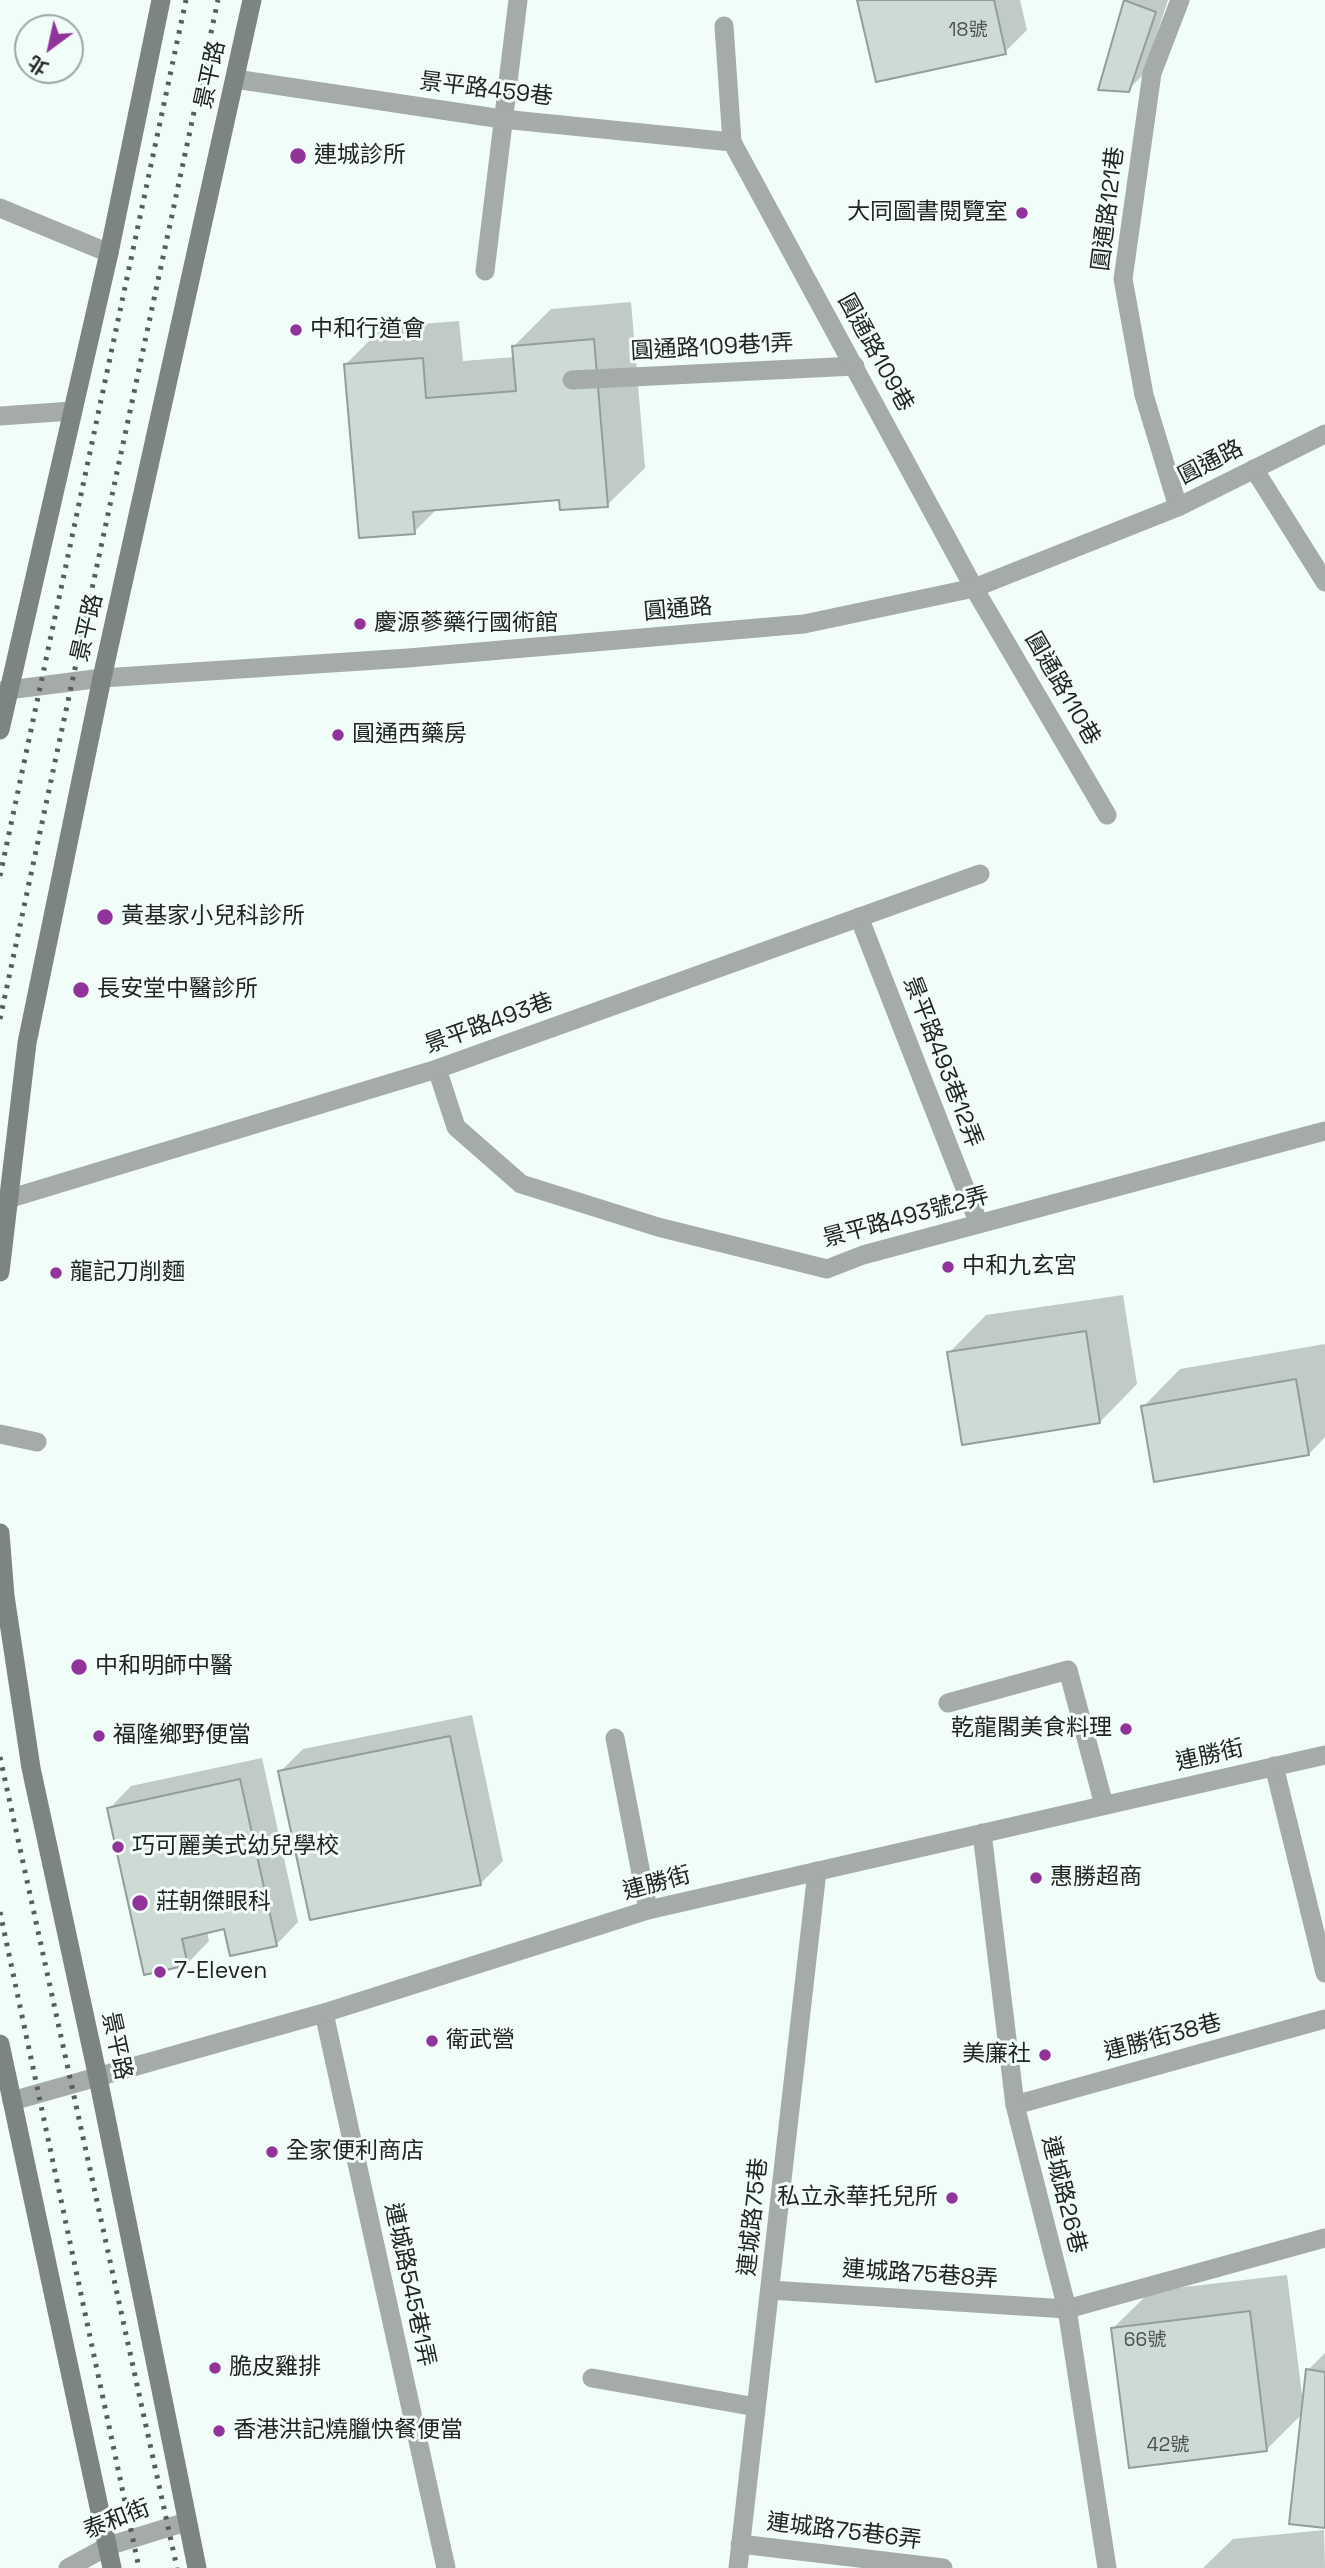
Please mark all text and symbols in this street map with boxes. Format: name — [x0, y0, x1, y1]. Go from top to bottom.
north arrow — [14, 14, 84, 84]
house number: 18號 — [949, 20, 987, 42]
street label: 景平路 — [190, 38, 232, 112]
text: 北 — [24, 50, 53, 81]
street label: 景平路459巷 — [418, 68, 554, 112]
place label: 連城診所 — [314, 142, 406, 170]
street label: 圓通路121巷 — [1088, 145, 1130, 273]
marker: 連城診所 — [288, 146, 308, 166]
place label: 大同圖書閱覽室 — [847, 199, 1008, 227]
marker: 大同圖書閱覽室 — [1014, 205, 1030, 221]
street label: 圓通路109巷 — [831, 289, 919, 417]
place label: 中和行道會 — [310, 316, 425, 344]
marker: 中和行道會 — [288, 322, 304, 338]
street label: 圓通路109巷1弄 — [630, 330, 794, 366]
street label: 圓通路 — [1174, 435, 1248, 491]
street label: 景平路 — [67, 591, 109, 665]
street label: 圓通路 — [642, 593, 714, 627]
place label: 慶源蔘藥行國術館 — [374, 610, 558, 638]
marker: 慶源蔘藥行國術館 — [352, 616, 368, 632]
street label: 圓通路110巷 — [1019, 628, 1105, 750]
place label: 圓通西藥房 — [352, 721, 467, 749]
marker: 圓通西藥房 — [330, 727, 346, 743]
place label: 黃基家小兒科診所 — [121, 903, 305, 931]
marker: 黃基家小兒科診所 — [95, 907, 115, 927]
street label: 景平路493巷12弄 — [897, 973, 987, 1151]
place label: 長安堂中醫診所 — [97, 976, 258, 1004]
marker: 長安堂中醫診所 — [71, 980, 91, 1000]
street label: 景平路493巷 — [421, 988, 557, 1060]
street label: 景平路493號2弄 — [820, 1183, 992, 1253]
place label: 中和九玄宮 — [962, 1253, 1077, 1281]
place label: 龍記刀削麵 — [70, 1259, 185, 1287]
marker: 中和九玄宮 — [940, 1259, 956, 1275]
marker: 龍記刀削麵 — [48, 1265, 64, 1281]
place label: 中和明師中醫 — [95, 1653, 233, 1681]
marker: 中和明師中醫 — [69, 1657, 89, 1677]
place label: 乾龍閣美食料理 — [951, 1715, 1112, 1743]
marker: 乾龍閣美食料理 — [1118, 1721, 1134, 1737]
place label: 福隆鄉野便當 — [113, 1722, 251, 1750]
marker: 福隆鄉野便當 — [91, 1728, 107, 1744]
street label: 連勝街 — [1173, 1735, 1247, 1777]
place label: 巧可麗美式幼兒學校 — [132, 1833, 339, 1861]
marker: 巧可麗美式幼兒學校 — [110, 1839, 126, 1855]
street label: 連勝街 — [620, 1862, 694, 1906]
place label: 惠勝超商 — [1050, 1864, 1142, 1892]
marker: 惠勝超商 — [1028, 1870, 1044, 1886]
place label: 莊朝傑眼科 — [156, 1889, 271, 1917]
marker: 莊朝傑眼科 — [130, 1893, 150, 1913]
place label: 7-Eleven — [174, 1958, 267, 1986]
marker: 7-Eleven — [152, 1964, 168, 1980]
street label: 景平路 — [95, 2009, 137, 2083]
street label: 連勝街38巷 — [1101, 2009, 1225, 2067]
place label: 衛武營 — [446, 2027, 515, 2055]
marker: 衛武營 — [424, 2033, 440, 2049]
place label: 美廉社 — [962, 2041, 1031, 2069]
marker: 美廉社 — [1037, 2047, 1053, 2063]
street label: 連城路26巷 — [1035, 2133, 1091, 2257]
place label: 全家便利商店 — [286, 2138, 424, 2166]
marker: 全家便利商店 — [264, 2144, 280, 2160]
street label: 連城路75巷 — [734, 2157, 774, 2277]
place label: 私立永華托兒所 — [777, 2184, 938, 2212]
marker: 私立永華托兒所 — [944, 2190, 960, 2206]
street label: 連城路545巷1弄 — [378, 2201, 440, 2369]
street label: 連城路75巷8弄 — [841, 2256, 999, 2294]
house number: 66號 — [1124, 2330, 1166, 2352]
place label: 脆皮雞排 — [229, 2354, 321, 2382]
marker: 脆皮雞排 — [207, 2360, 223, 2376]
place label: 香港洪記燒臘快餐便當 — [233, 2417, 463, 2445]
marker: 香港洪記燒臘快餐便當 — [211, 2423, 227, 2439]
house number: 42號 — [1147, 2435, 1189, 2457]
street label: 泰和街 — [80, 2495, 154, 2545]
street label: 連城路75巷6弄 — [765, 2509, 923, 2555]

